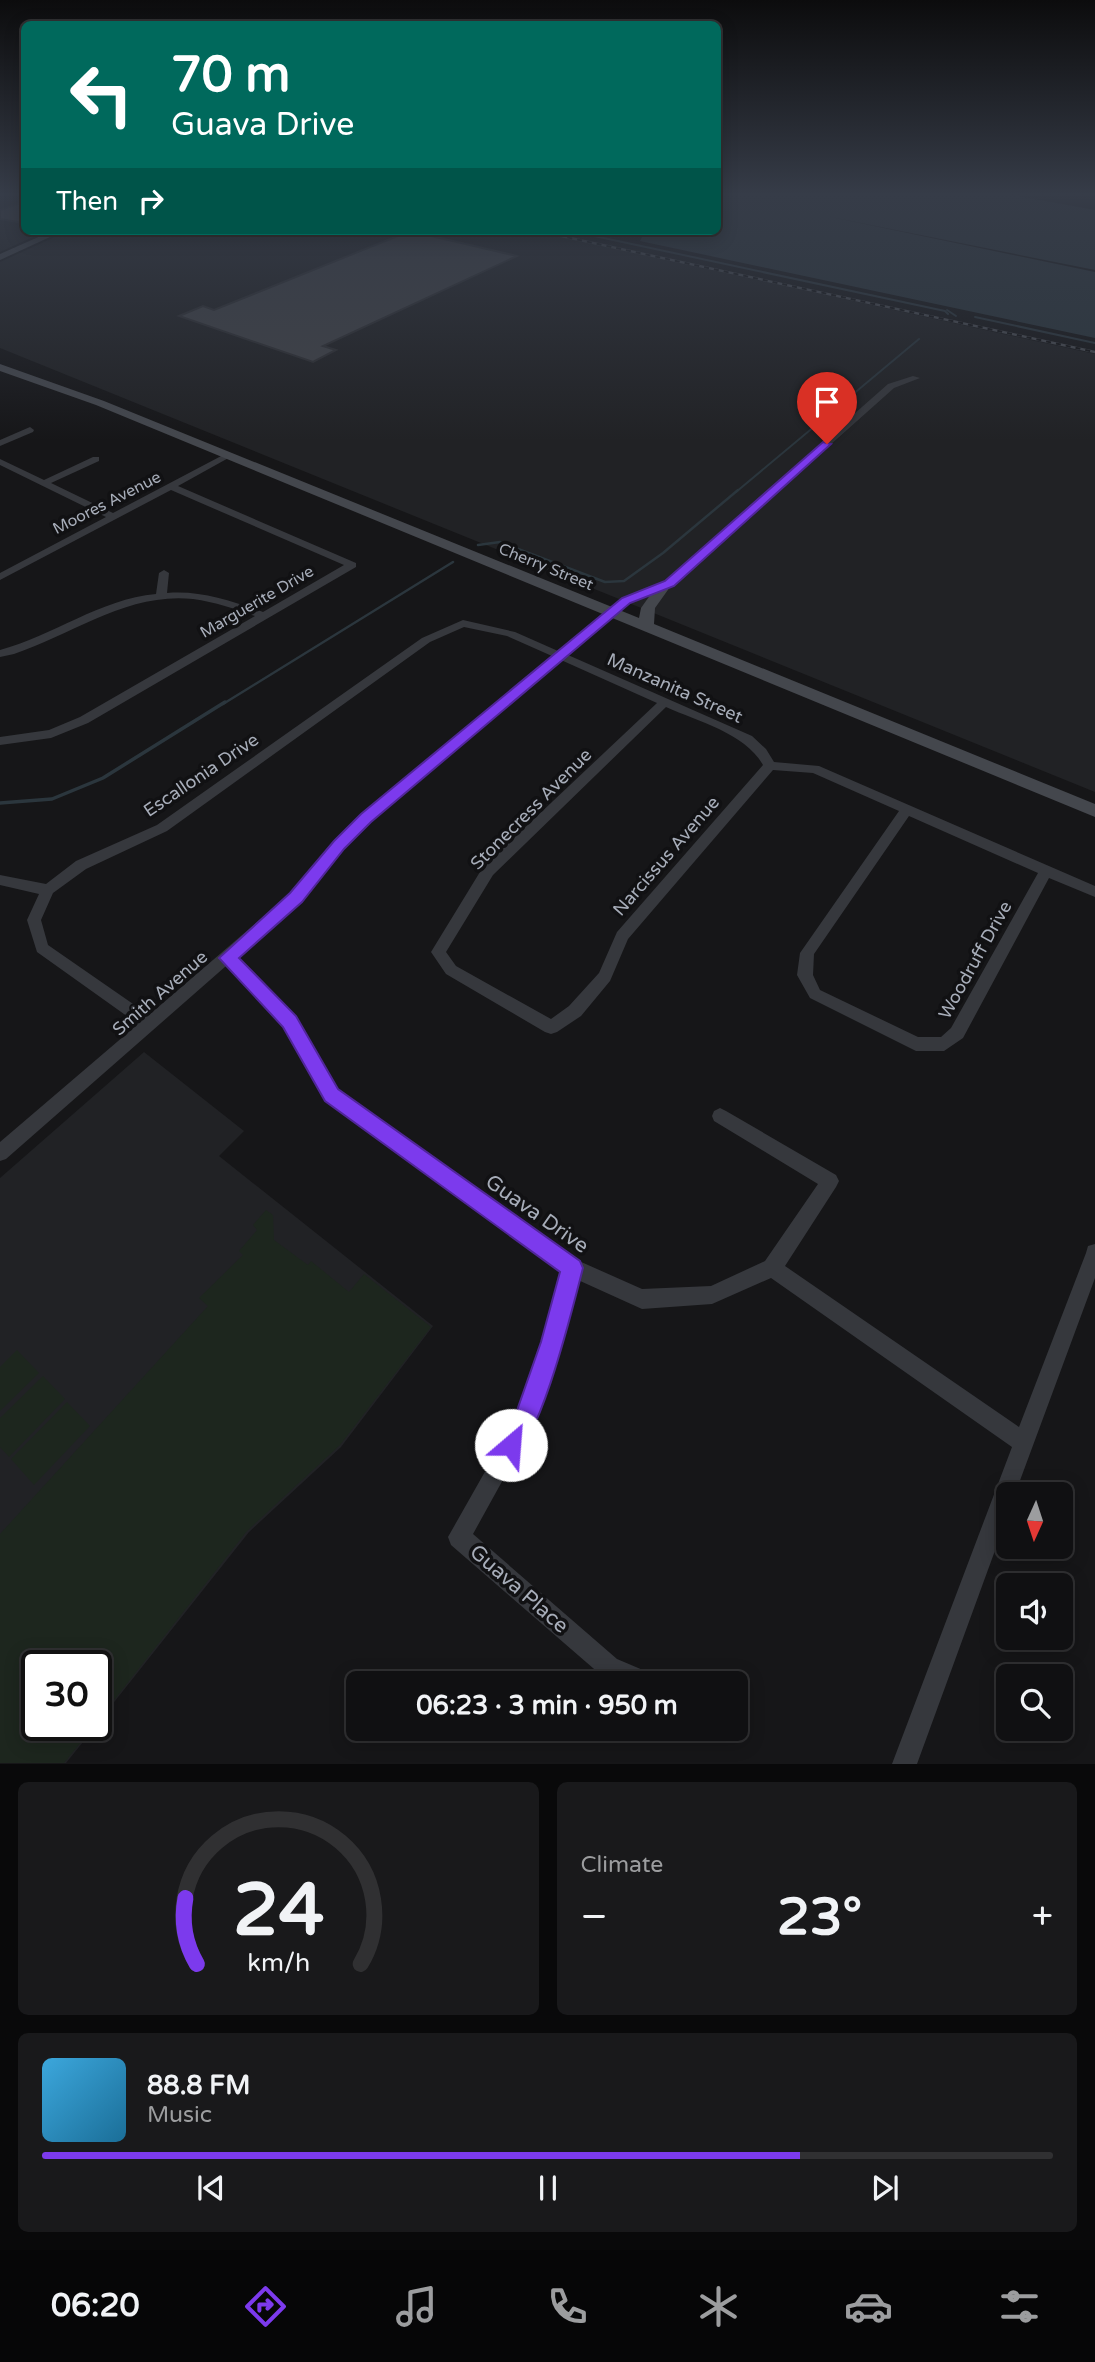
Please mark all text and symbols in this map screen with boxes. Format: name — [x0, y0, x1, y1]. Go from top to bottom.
text: 70 m — [171, 46, 290, 105]
icon: left — [56, 49, 147, 140]
text: Guava Drive — [171, 106, 354, 144]
icon: right — [132, 182, 170, 220]
text: Then — [56, 186, 118, 217]
pin — [797, 372, 857, 444]
icon: arrive — [808, 383, 846, 421]
street label: Moores Avenue — [50, 467, 164, 539]
street label: Cherry Street — [496, 539, 596, 595]
street label: Marguerite Drive — [197, 561, 317, 643]
street label: Manzanita Street — [604, 648, 746, 728]
street label: Escallonia Drive — [139, 728, 263, 822]
street label: Stonecress Avenue — [466, 744, 596, 874]
street label: Narcissus Avenue — [608, 792, 724, 920]
street label: Woodruff Drive — [934, 897, 1016, 1023]
street label: Smith Avenue — [108, 946, 212, 1040]
street label: Guava Drive — [481, 1169, 594, 1259]
position arrow — [474, 1408, 548, 1482]
north arrow — [996, 1482, 1073, 1559]
map controls — [996, 1482, 1073, 1741]
street label: Guava Place — [465, 1539, 574, 1639]
button: sound — [996, 1573, 1073, 1650]
speed limit sign: 30 — [21, 1650, 112, 1741]
button: search — [996, 1664, 1073, 1741]
text: 06:23 · 3 min · 950 m — [416, 1690, 678, 1721]
text: Climate — [581, 1851, 663, 1879]
text: 24 — [233, 1868, 324, 1956]
text: 23° — [777, 1886, 862, 1949]
text: − — [581, 1894, 608, 1940]
text: + — [1032, 1894, 1053, 1940]
text: km/h — [247, 1948, 310, 1978]
text: 88.8 FM — [147, 2070, 250, 2101]
text: Music — [147, 2101, 212, 2129]
icon: previous — [192, 2169, 230, 2207]
icon: pause — [529, 2169, 567, 2207]
icon: next — [866, 2169, 904, 2207]
icon: directions — [241, 2282, 290, 2331]
icon: music — [392, 2282, 441, 2331]
icon: phone — [543, 2282, 592, 2331]
icon: climate — [694, 2282, 743, 2331]
icon: car — [844, 2282, 893, 2331]
icon: filters — [995, 2282, 1044, 2331]
text: 06:20 — [51, 2287, 140, 2325]

